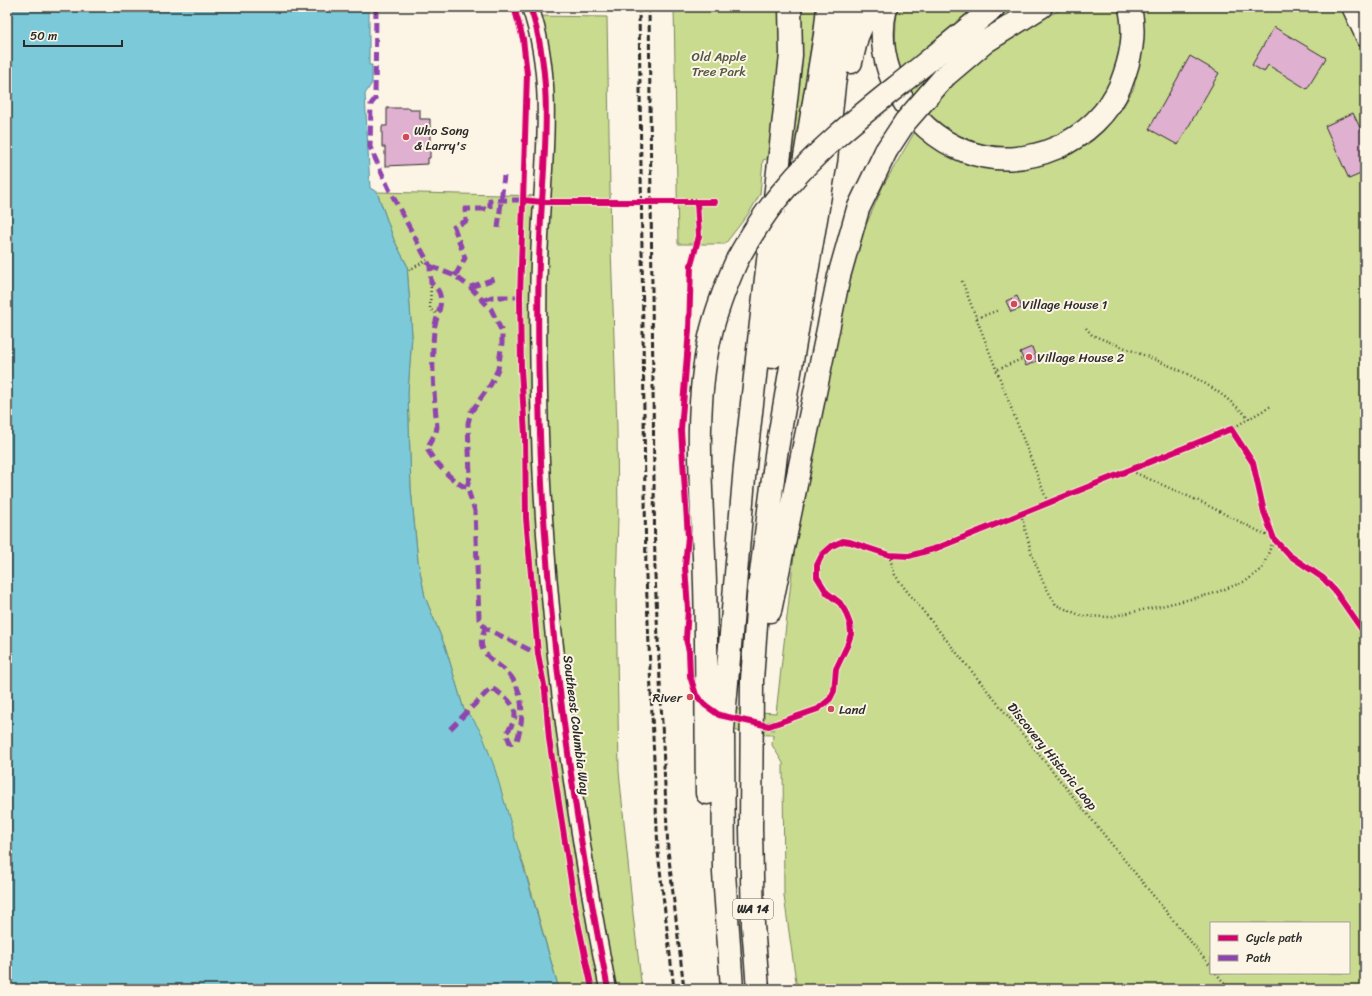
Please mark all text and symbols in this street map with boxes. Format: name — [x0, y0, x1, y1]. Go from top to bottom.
scale bar — [24, 22, 122, 48]
text: 50 m — [30, 25, 57, 47]
park label: Old Apple Tree Park — [692, 45, 747, 83]
place label: Who Song & Larry's — [414, 119, 470, 157]
marker: Who Song & Larry's — [401, 132, 411, 142]
place label: Village House 1 — [1022, 293, 1108, 316]
marker: Village House 1 — [1009, 299, 1019, 309]
place label: Village House 2 — [1037, 346, 1125, 369]
marker: Village House 2 — [1024, 352, 1034, 362]
street label: Southeast Columbia Way — [557, 654, 597, 797]
place label: River — [652, 686, 683, 709]
marker: River — [685, 692, 695, 702]
street label: Discovery Historic Loop — [1002, 697, 1104, 816]
place label: Land — [839, 698, 867, 721]
marker: Land — [826, 704, 836, 714]
road number: WA 14 — [733, 899, 773, 919]
legend — [1210, 922, 1350, 974]
text: Cycle path — [1246, 927, 1302, 949]
text: Path — [1246, 947, 1271, 969]

